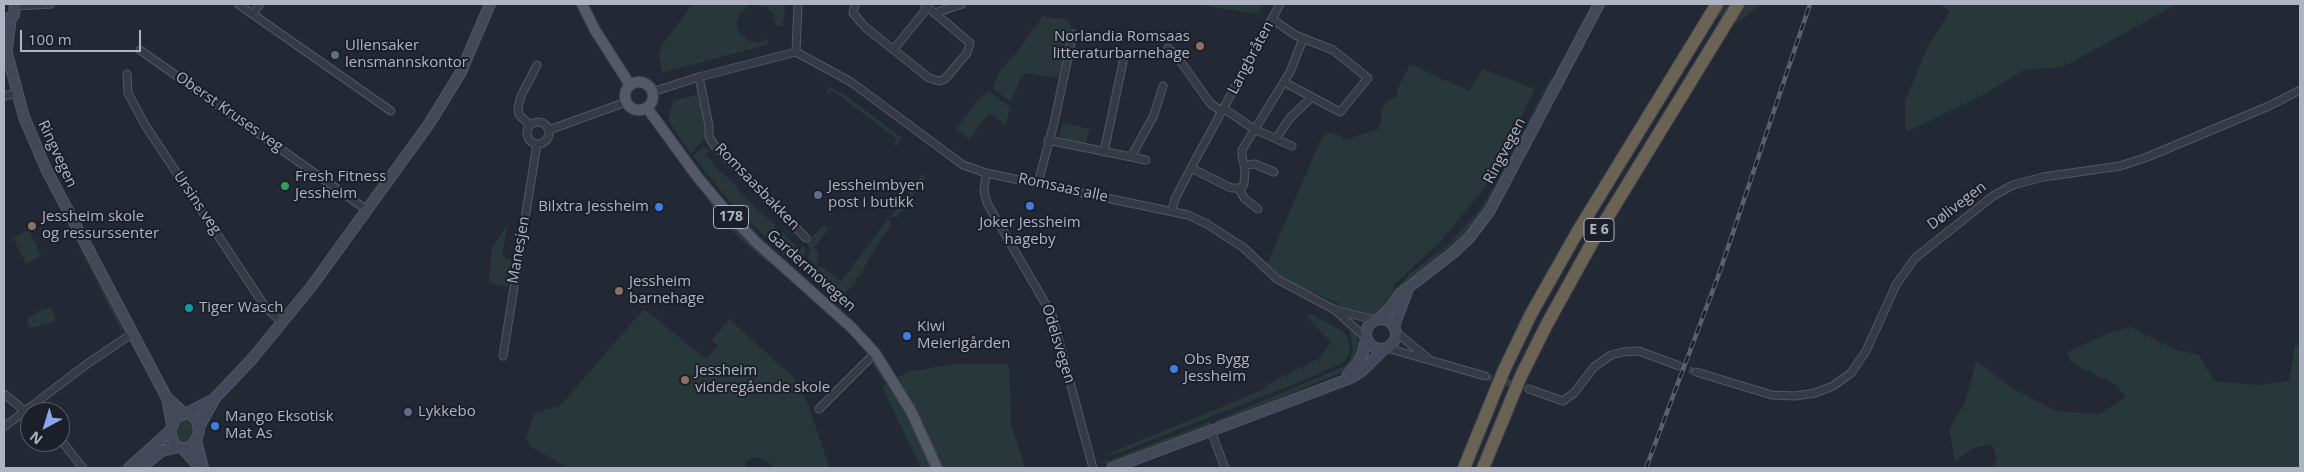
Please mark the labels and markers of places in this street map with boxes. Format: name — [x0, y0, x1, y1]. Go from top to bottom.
place label: Norlandia Romsaas litteraturbarnehage — [1053, 28, 1190, 63]
place label: Ullensaker lensmannskontor — [345, 37, 468, 72]
marker: Norlandia Romsaas litteraturbarnehage — [1194, 40, 1206, 52]
marker: Ullensaker lensmannskontor — [329, 49, 341, 61]
place label: Fresh Fitness Jessheim — [295, 168, 386, 203]
place label: Jessheimbyen post i butikk — [828, 177, 924, 212]
marker: Fresh Fitness Jessheim — [279, 180, 291, 192]
marker: Jessheimbyen post i butikk — [812, 189, 824, 201]
place label: Bilxtra Jessheim — [538, 198, 649, 216]
marker: Joker Jessheim hageby — [1024, 200, 1036, 212]
marker: Bilxtra Jessheim — [653, 201, 665, 213]
place label: Jessheim skole og ressurssenter — [42, 208, 159, 243]
place label: Joker Jessheim hageby — [979, 214, 1081, 249]
marker: Jessheim skole og ressurssenter — [26, 220, 38, 232]
place label: Jessheim barnehage — [629, 273, 704, 308]
marker: Jessheim barnehage — [613, 285, 625, 297]
place label: Tiger Wasch — [199, 299, 283, 317]
marker: Tiger Wasch — [183, 302, 195, 314]
place label: Kiwi Meierigården — [917, 318, 1010, 353]
marker: Kiwi Meierigården — [901, 330, 913, 342]
place label: Obs Bygg Jessheim — [1184, 351, 1249, 386]
place label: Jessheim videregående skole — [695, 362, 830, 397]
marker: Obs Bygg Jessheim — [1168, 363, 1180, 375]
marker: Jessheim videregående skole — [679, 374, 691, 386]
place label: Lykkebo — [418, 403, 476, 421]
marker: Lykkebo — [402, 406, 414, 418]
place label: Mango Eksotisk Mat As — [225, 408, 334, 443]
marker: Mango Eksotisk Mat As — [209, 420, 221, 432]

